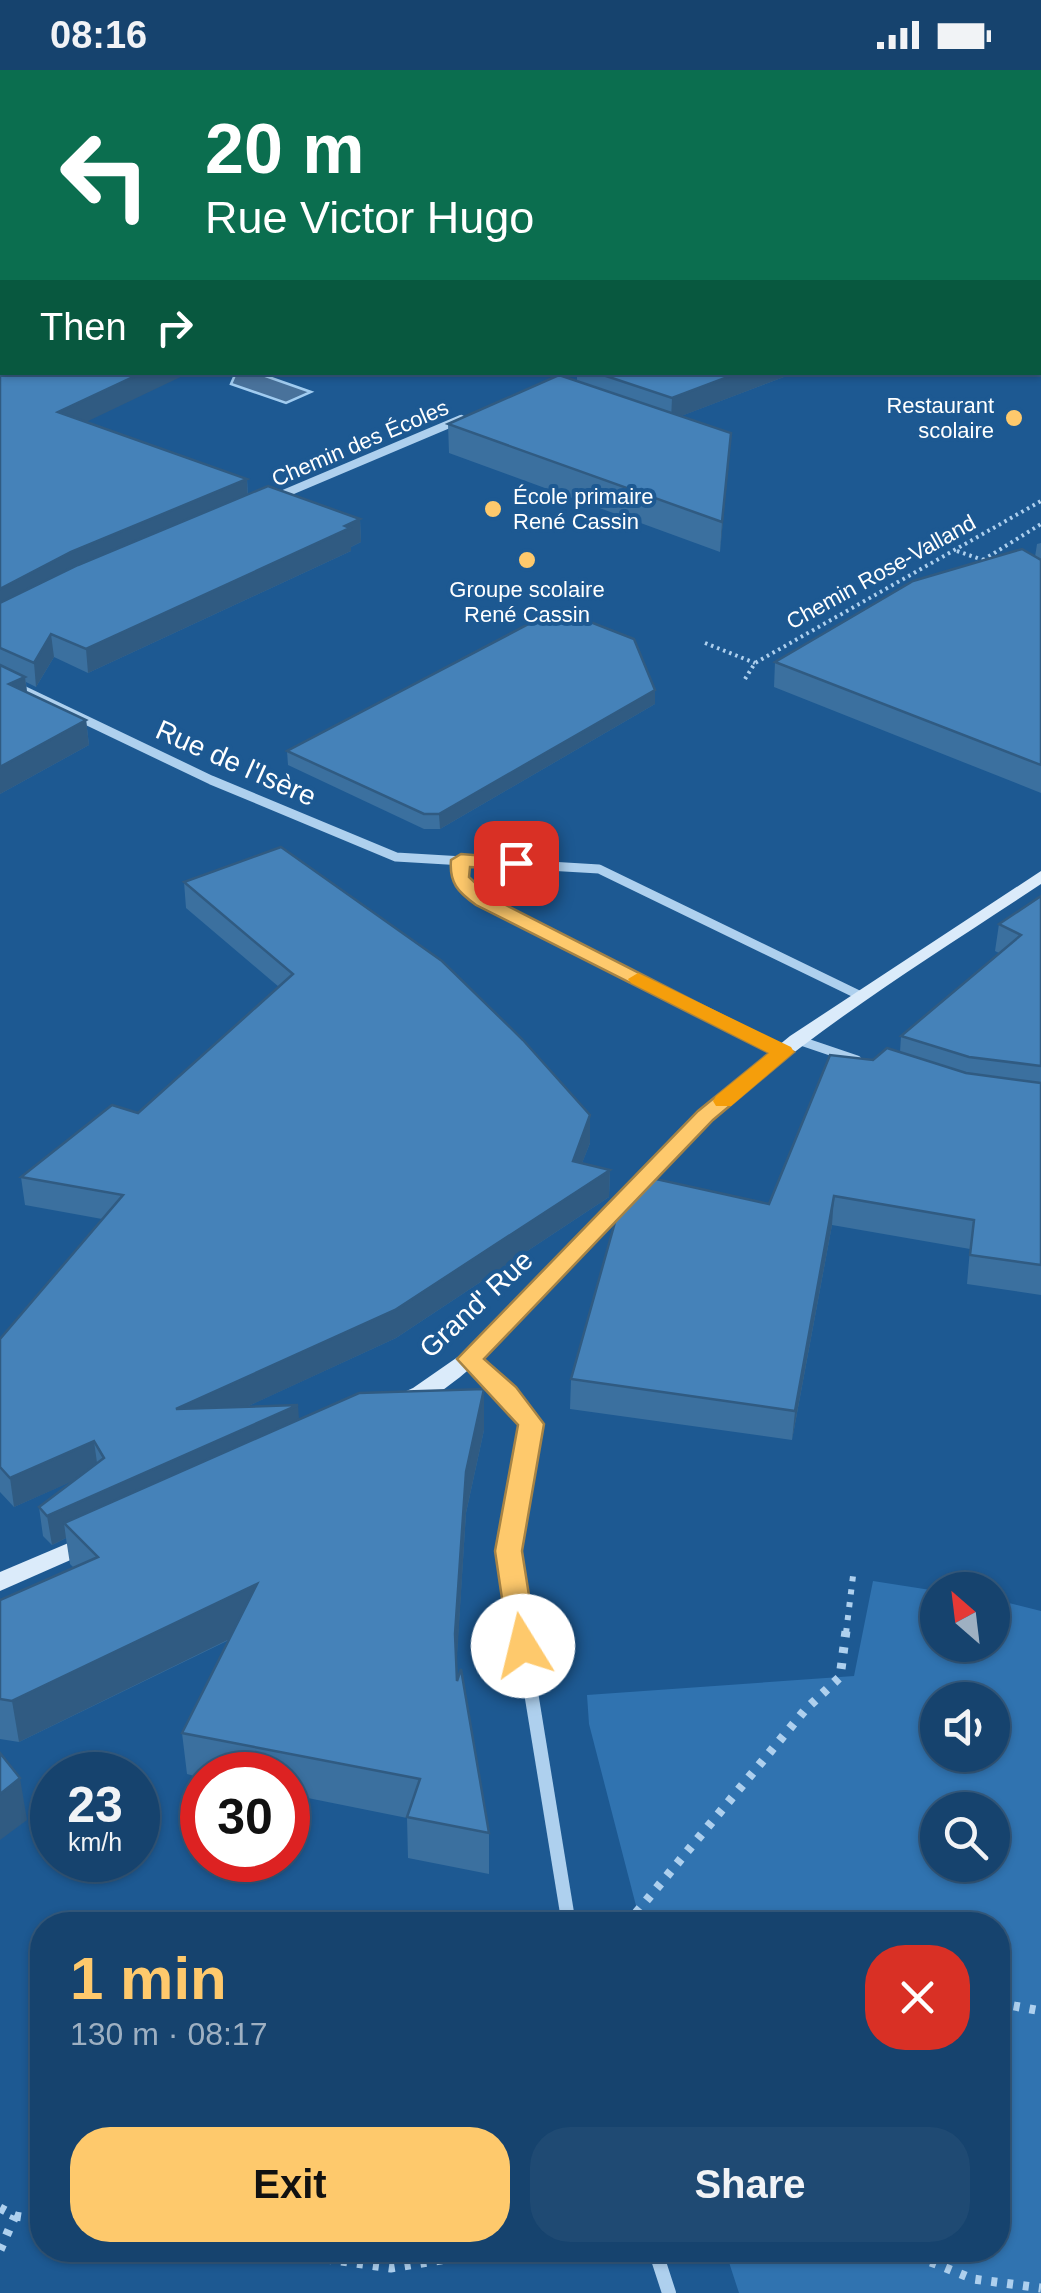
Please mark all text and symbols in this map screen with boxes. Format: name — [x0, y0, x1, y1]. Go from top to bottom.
text: 08:16 — [50, 14, 147, 56]
icon: left — [40, 110, 170, 240]
text: 20 m — [205, 110, 365, 188]
text: Rue Victor Hugo — [205, 192, 534, 243]
icon: right — [147, 300, 202, 355]
text: Then — [40, 306, 127, 348]
place label: Restaurant scolaire — [886, 393, 994, 443]
street label: Chemin des Écoles — [268, 394, 452, 492]
marker: Restaurant scolaire — [1003, 407, 1025, 429]
place label: École primaire René Cassin — [513, 484, 654, 534]
marker: École primaire René Cassin — [482, 498, 504, 520]
street label: Chemin Rose-Valland — [782, 510, 980, 634]
marker: Groupe scolaire René Cassin — [516, 549, 538, 571]
place label: Groupe scolaire René Cassin — [449, 577, 605, 627]
street label: Rue de l'Isère — [151, 714, 321, 812]
pin — [474, 821, 559, 906]
icon: arrive — [489, 836, 544, 891]
street label: Grand' Rue — [413, 1244, 539, 1364]
north arrow — [920, 1572, 1010, 1662]
map controls — [920, 1572, 1010, 1882]
position arrow — [471, 1594, 575, 1698]
button: sound — [920, 1682, 1010, 1772]
speed limit sign: 30 — [180, 1752, 310, 1882]
text: 23 — [67, 1777, 123, 1833]
button: search — [920, 1792, 1010, 1882]
text: km/h — [68, 1828, 122, 1856]
text: 1 min — [70, 1945, 227, 2012]
button: close — [865, 1945, 970, 2050]
text: 130 m · 08:17 — [70, 2016, 267, 2052]
button: Exit — [70, 2127, 510, 2242]
button: Share — [530, 2127, 970, 2242]

